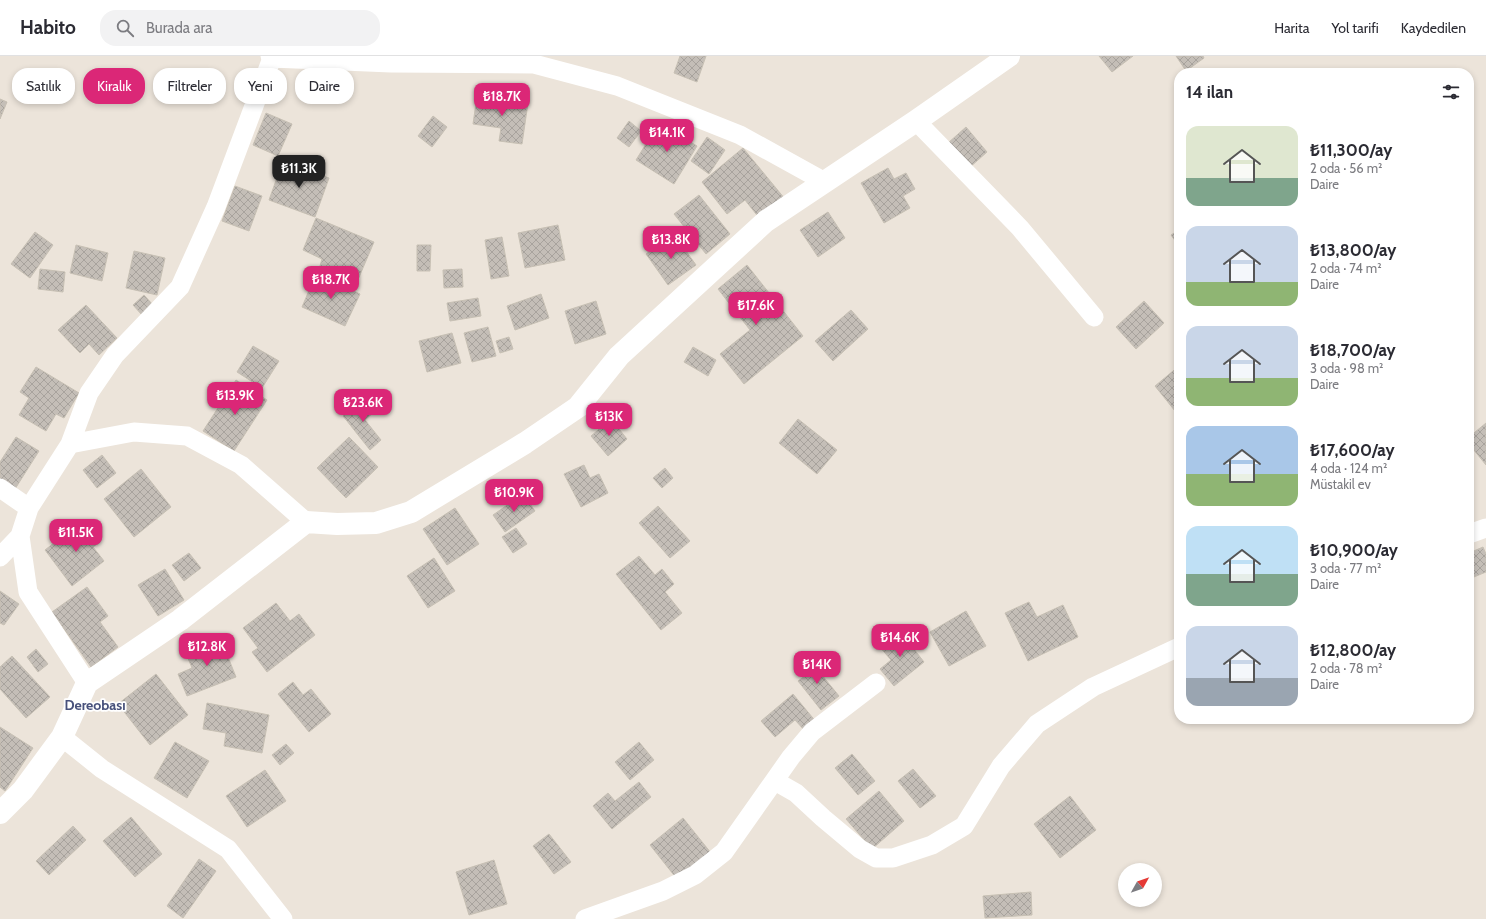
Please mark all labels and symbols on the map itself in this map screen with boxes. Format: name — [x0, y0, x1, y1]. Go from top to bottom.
pin: ₺18.7K — [469, 83, 535, 117]
pin: ₺14.1K — [634, 119, 700, 153]
pin: ₺11.3K — [266, 155, 332, 189]
pin: ₺13.8K — [638, 226, 704, 260]
pin: ₺18.7K — [298, 266, 364, 300]
pin: ₺17.6K — [723, 292, 789, 326]
pin: ₺13.9K — [202, 382, 268, 416]
pin: ₺23.6K — [330, 389, 396, 423]
pin: ₺13K — [585, 403, 633, 437]
pin: ₺10.9K — [481, 479, 547, 513]
pin: ₺11.5K — [43, 519, 109, 553]
pin: ₺14.6K — [867, 624, 933, 658]
pin: ₺12.8K — [174, 633, 240, 667]
pin: ₺14K — [793, 651, 841, 685]
district label: Dereobası — [64, 696, 126, 714]
north arrow — [1118, 863, 1162, 907]

